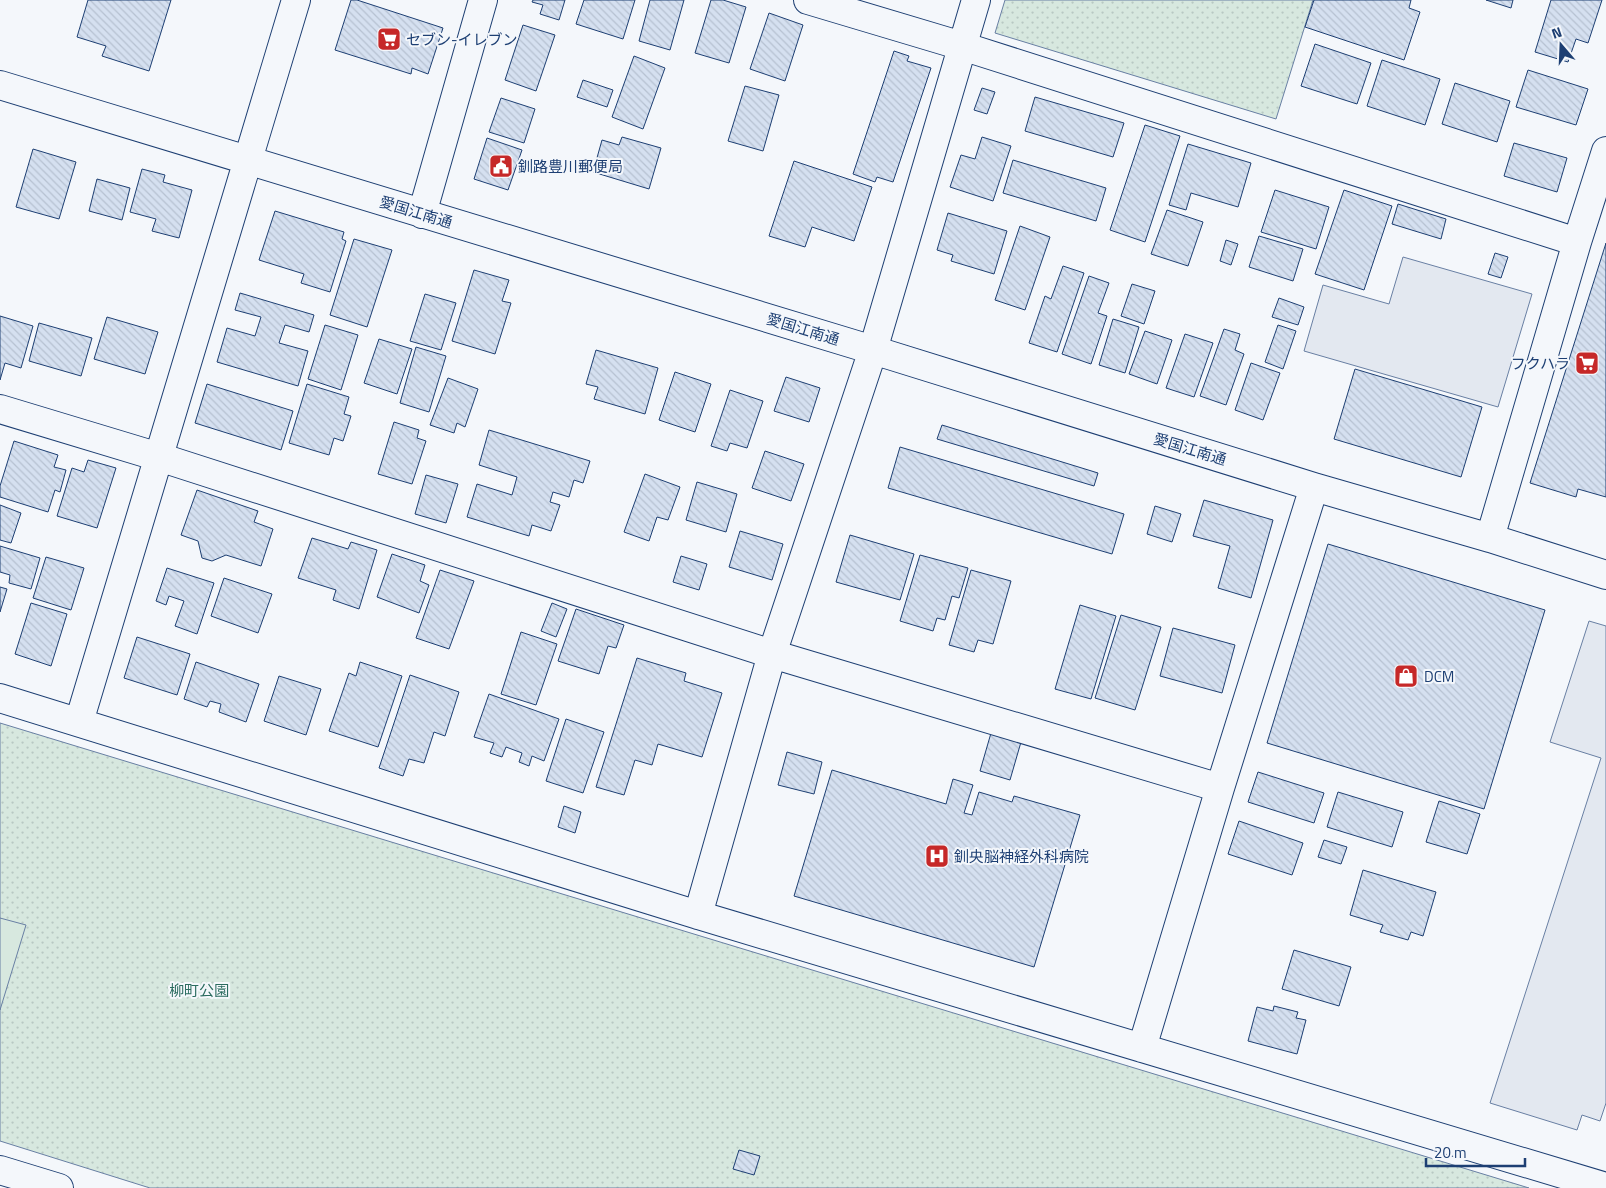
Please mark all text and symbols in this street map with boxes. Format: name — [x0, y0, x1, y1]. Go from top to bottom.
north arrow — [1536, 20, 1586, 70]
text: N — [1549, 21, 1565, 44]
supermarket icon: セブン-イレブン — [376, 26, 402, 52]
place label: セブン-イレブン — [406, 28, 518, 51]
public building icon: 釧路豊川郵便局 — [488, 153, 514, 179]
place label: 釧路豊川郵便局 — [518, 155, 623, 178]
street label: 愛国江南通 — [377, 190, 455, 234]
street label: 愛国江南通 — [764, 307, 842, 351]
supermarket icon: フクハラ — [1574, 350, 1600, 376]
place label: フクハラ — [1511, 352, 1570, 375]
street label: 愛国江南通 — [1151, 427, 1229, 471]
shop icon: DCM — [1393, 663, 1419, 689]
place label: DCM — [1424, 665, 1454, 688]
hospital icon: 釧央脳神経外科病院 — [924, 843, 950, 869]
place label: 釧央脳神経外科病院 — [954, 845, 1089, 868]
park label: 柳町公園 — [169, 979, 229, 1002]
scale bar — [1426, 1136, 1525, 1168]
text: 20 m — [1434, 1141, 1467, 1164]

